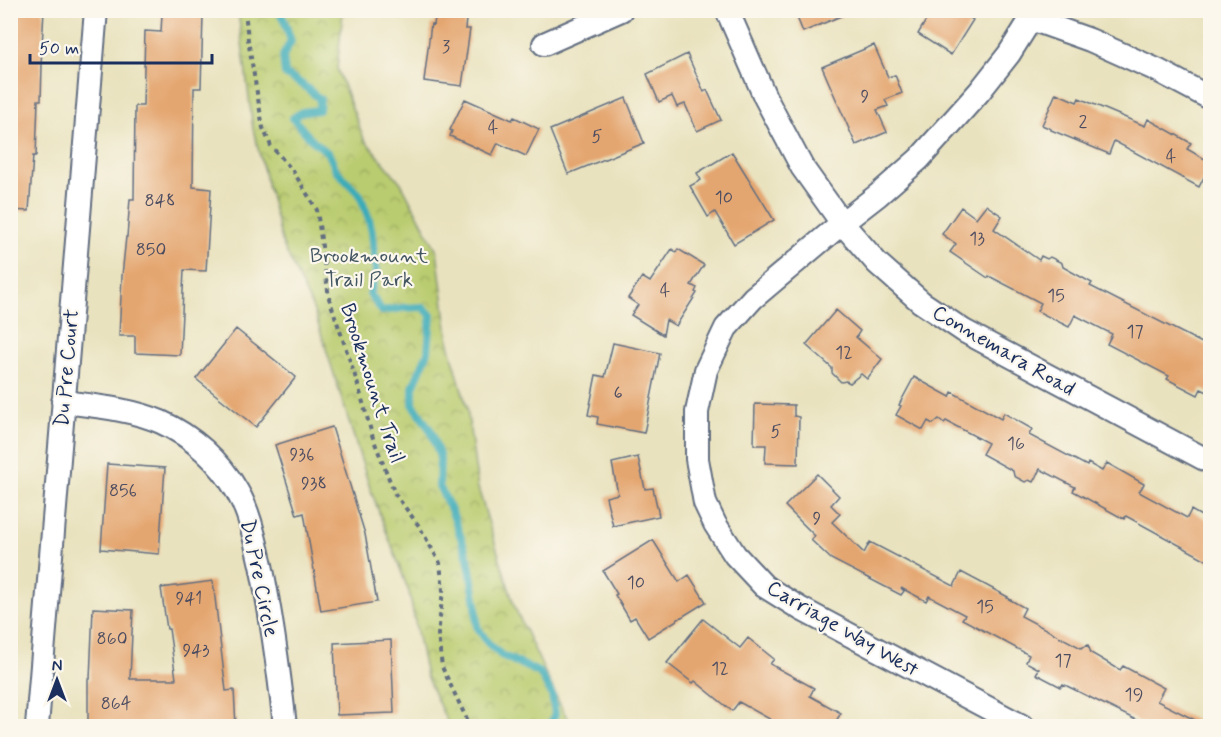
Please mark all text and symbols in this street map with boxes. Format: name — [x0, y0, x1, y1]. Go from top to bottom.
scale bar — [30, 27, 212, 65]
house number: 3 — [442, 35, 450, 59]
text: 50 m — [39, 37, 79, 61]
house number: 9 — [861, 85, 870, 109]
house number: 2 — [1079, 110, 1088, 134]
house number: 4 — [488, 116, 498, 140]
house number: 5 — [592, 125, 603, 149]
house number: 4 — [1166, 145, 1176, 169]
house number: 10 — [715, 186, 733, 210]
house number: 848 — [145, 189, 175, 213]
house number: 13 — [969, 227, 985, 251]
house number: 850 — [136, 238, 166, 262]
park label: Brookmount Trail Park — [310, 242, 429, 294]
house number: 4 — [660, 279, 670, 303]
house number: 15 — [1047, 284, 1065, 308]
street label: Connemara Road — [927, 299, 1080, 403]
street label: Brookmount Trail — [333, 300, 411, 467]
street label: Du Pre Court — [48, 308, 86, 428]
house number: 17 — [1126, 320, 1144, 344]
house number: 12 — [835, 341, 853, 365]
house number: 6 — [613, 381, 623, 405]
house number: 5 — [771, 420, 782, 444]
house number: 16 — [1007, 432, 1025, 456]
house number: 936 — [290, 443, 314, 467]
house number: 938 — [301, 472, 327, 496]
house number: 856 — [109, 479, 137, 503]
house number: 9 — [813, 507, 822, 531]
street label: Du Pre Circle — [233, 517, 285, 639]
house number: 10 — [627, 571, 645, 595]
street label: Carriage Way West — [762, 574, 924, 684]
house number: 941 — [176, 587, 202, 611]
house number: 15 — [976, 595, 994, 619]
house number: 860 — [97, 627, 127, 651]
house number: 943 — [182, 639, 210, 663]
house number: 17 — [1054, 649, 1072, 673]
north arrow — [27, 650, 87, 710]
text: N — [52, 656, 62, 677]
house number: 12 — [711, 657, 729, 681]
house number: 19 — [1125, 683, 1143, 707]
house number: 864 — [101, 692, 132, 716]

